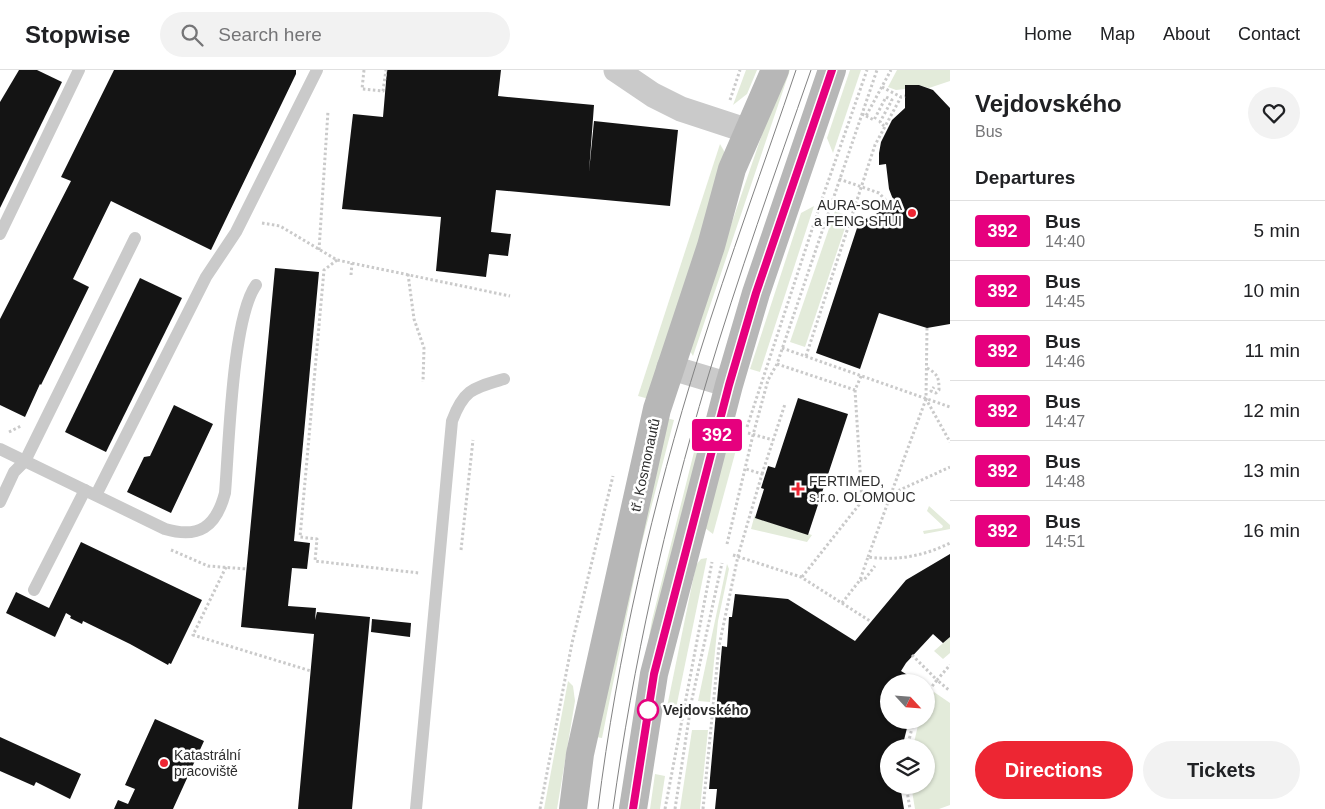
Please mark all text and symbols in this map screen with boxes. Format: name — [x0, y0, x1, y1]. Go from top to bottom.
search box — [160, 12, 510, 57]
text: Stopwise — [25, 21, 130, 48]
icon: search — [178, 21, 206, 49]
text: Search here — [218, 24, 322, 45]
text: Home — [1024, 24, 1072, 44]
text: Map — [1100, 24, 1135, 44]
text: About — [1163, 24, 1210, 44]
text: Contact — [1238, 24, 1300, 44]
button: heart — [1248, 87, 1300, 139]
text: Vejdovského — [975, 90, 1122, 117]
text: Bus — [975, 123, 1003, 140]
text: Departures — [975, 167, 1075, 188]
place label: AURA-SOMA a FENG SHUI — [814, 197, 903, 229]
marker: AURA-SOMA a FENG SHUI — [906, 207, 918, 219]
text: Bus — [1045, 211, 1081, 232]
text: 5 min — [1254, 220, 1300, 241]
text: 392 — [987, 221, 1018, 241]
text: 14:40 — [1045, 233, 1085, 250]
text: Bus — [1045, 271, 1081, 292]
text: 10 min — [1243, 280, 1300, 301]
text: 392 — [987, 281, 1018, 301]
text: 14:45 — [1045, 293, 1085, 310]
text: Bus — [1045, 331, 1081, 352]
text: 11 min — [1244, 340, 1300, 361]
text: 392 — [987, 341, 1018, 361]
text: 14:46 — [1045, 353, 1085, 370]
text: Bus — [1045, 391, 1081, 412]
text: 12 min — [1243, 400, 1300, 421]
text: 392 — [987, 401, 1018, 421]
text: 14:47 — [1045, 413, 1085, 430]
street label: tř. Kosmonautů — [627, 417, 663, 513]
line badge: 392 — [688, 419, 746, 451]
text: 392 — [702, 425, 732, 445]
text: Bus — [1045, 451, 1081, 472]
text: 13 min — [1243, 460, 1300, 481]
text: 392 — [987, 461, 1018, 481]
place label: FERTIMED, s.r.o. OLOMOUC — [809, 473, 916, 505]
text: 14:48 — [1045, 473, 1085, 490]
marker: FERTIMED, s.r.o. OLOMOUC — [791, 482, 805, 496]
text: Bus — [1045, 511, 1081, 532]
text: 16 min — [1243, 520, 1300, 541]
text: 392 — [987, 521, 1018, 541]
text: 14:51 — [1045, 533, 1085, 550]
north arrow — [880, 674, 935, 729]
map controls — [880, 674, 935, 794]
marker: Vejdovského — [637, 699, 659, 721]
place label: Vejdovského — [663, 702, 749, 718]
button: layers — [880, 739, 935, 794]
button: Directions — [975, 741, 1133, 799]
button: Tickets — [1143, 741, 1300, 799]
place label: Katastrální pracoviště — [174, 747, 241, 779]
marker: Katastrální pracoviště — [158, 757, 170, 769]

